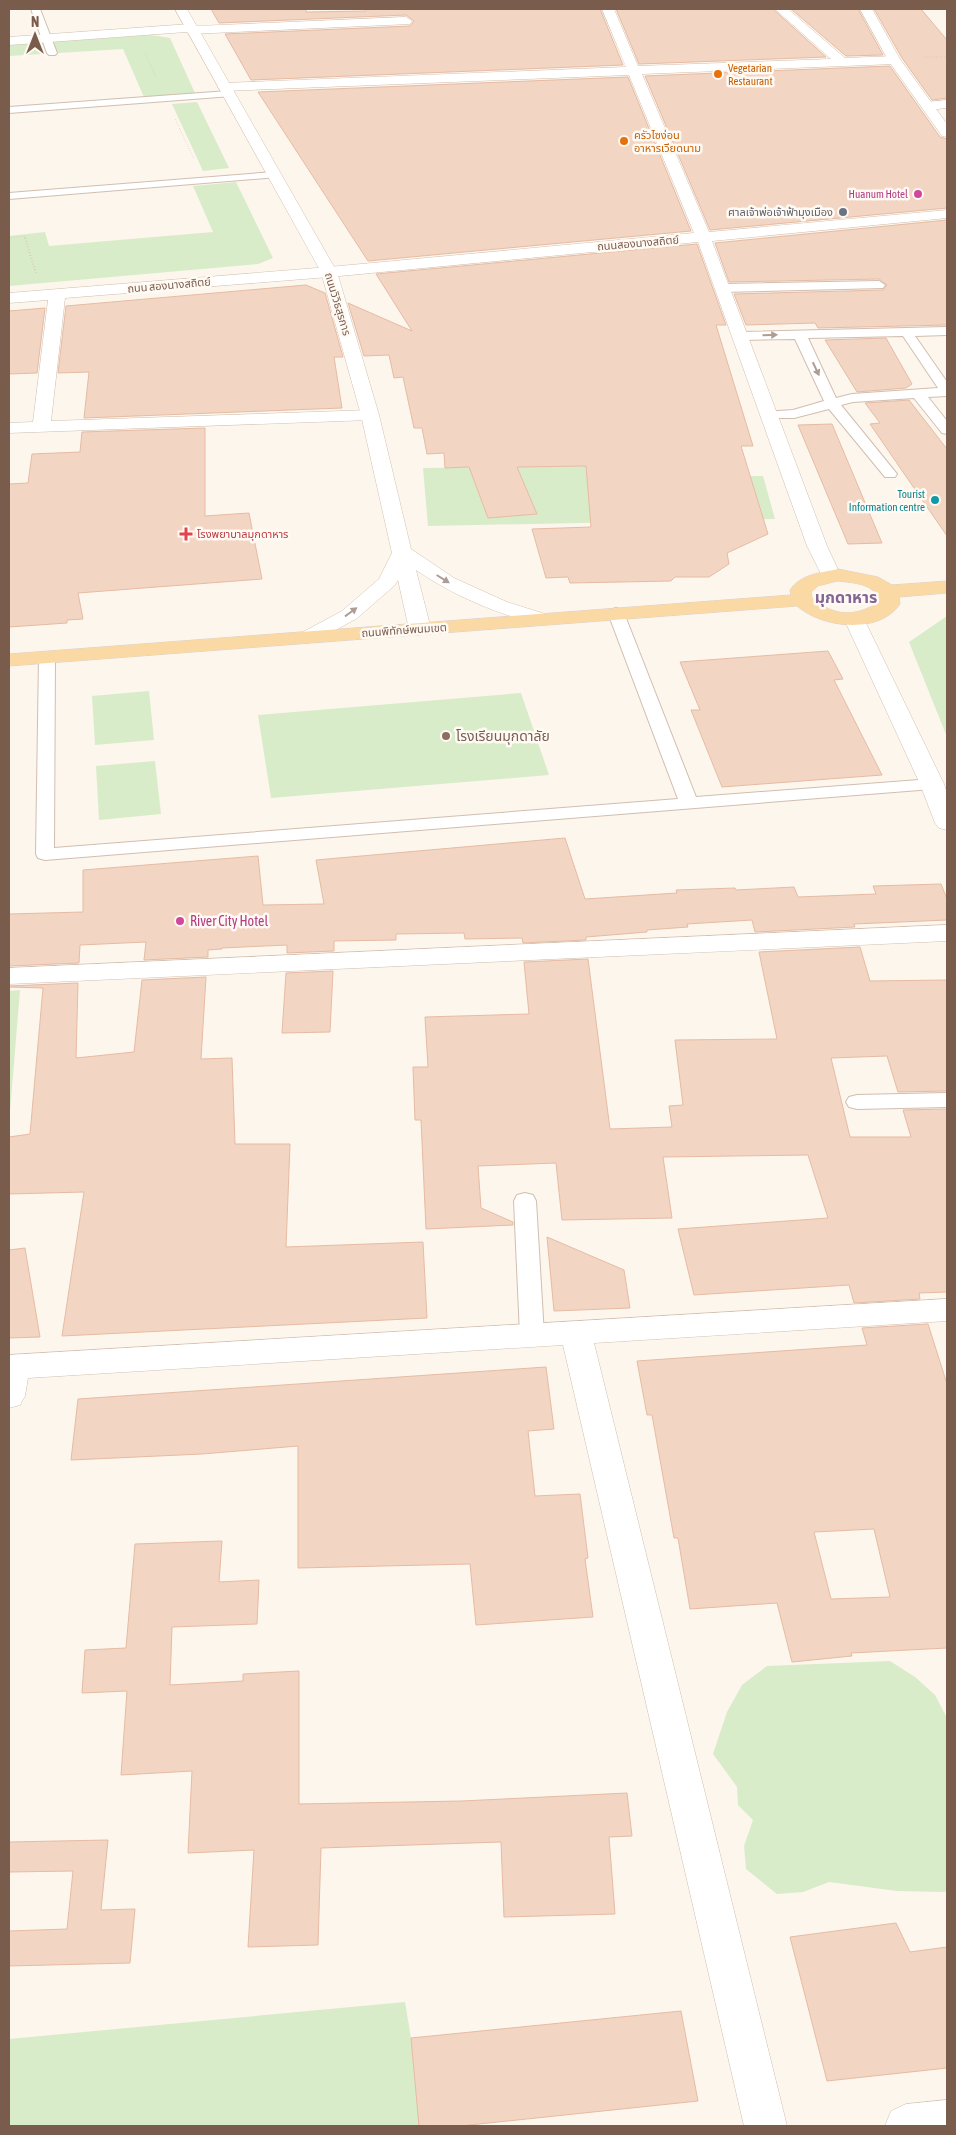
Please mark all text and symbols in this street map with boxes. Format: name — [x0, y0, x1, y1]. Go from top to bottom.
north arrow — [10, 10, 60, 60]
text: N — [31, 14, 39, 30]
place label: Vegetarian Restaurant — [728, 62, 773, 87]
marker: Vegetarian Restaurant — [712, 68, 724, 80]
place label: ครัวไซง่อน อาหารเวียดนาม — [634, 129, 701, 154]
marker: ครัวไซง่อน อาหารเวียดนาม — [618, 135, 630, 147]
place label: Huanum Hotel — [849, 188, 908, 200]
marker: Huanum Hotel — [912, 188, 924, 200]
place label: ศาลเจ้าพ่อเจ้าฟ้ามุงเมือง — [728, 206, 833, 219]
marker: ศาลเจ้าพ่อเจ้าฟ้ามุงเมือง — [837, 206, 849, 218]
street label: ถนนสองนางสถิตย์ — [597, 233, 680, 253]
street label: ถนนวิวิธสุรการ — [322, 271, 353, 337]
street label: ถนน สองนางสถิตย์ — [127, 275, 211, 295]
one-way arrow — [762, 331, 778, 339]
one-way arrow — [812, 362, 820, 376]
place label: Tourist Information centre — [849, 488, 925, 513]
marker: Tourist Information centre — [929, 494, 941, 506]
marker: โรงพยาบาลมุกดาหาร — [179, 527, 193, 541]
place label: โรงพยาบาลมุกดาหาร — [197, 528, 288, 541]
one-way arrow — [437, 574, 450, 584]
district label: มุกดาหาร — [815, 588, 877, 607]
one-way arrow — [344, 607, 357, 618]
street label: ถนนพิทักษ์พนมเขต — [361, 621, 447, 639]
place label: โรงเรียนมุกดาลัย — [456, 728, 550, 745]
marker: โรงเรียนมุกดาลัย — [440, 730, 452, 742]
place label: River City Hotel — [190, 913, 268, 929]
marker: River City Hotel — [174, 915, 186, 927]

